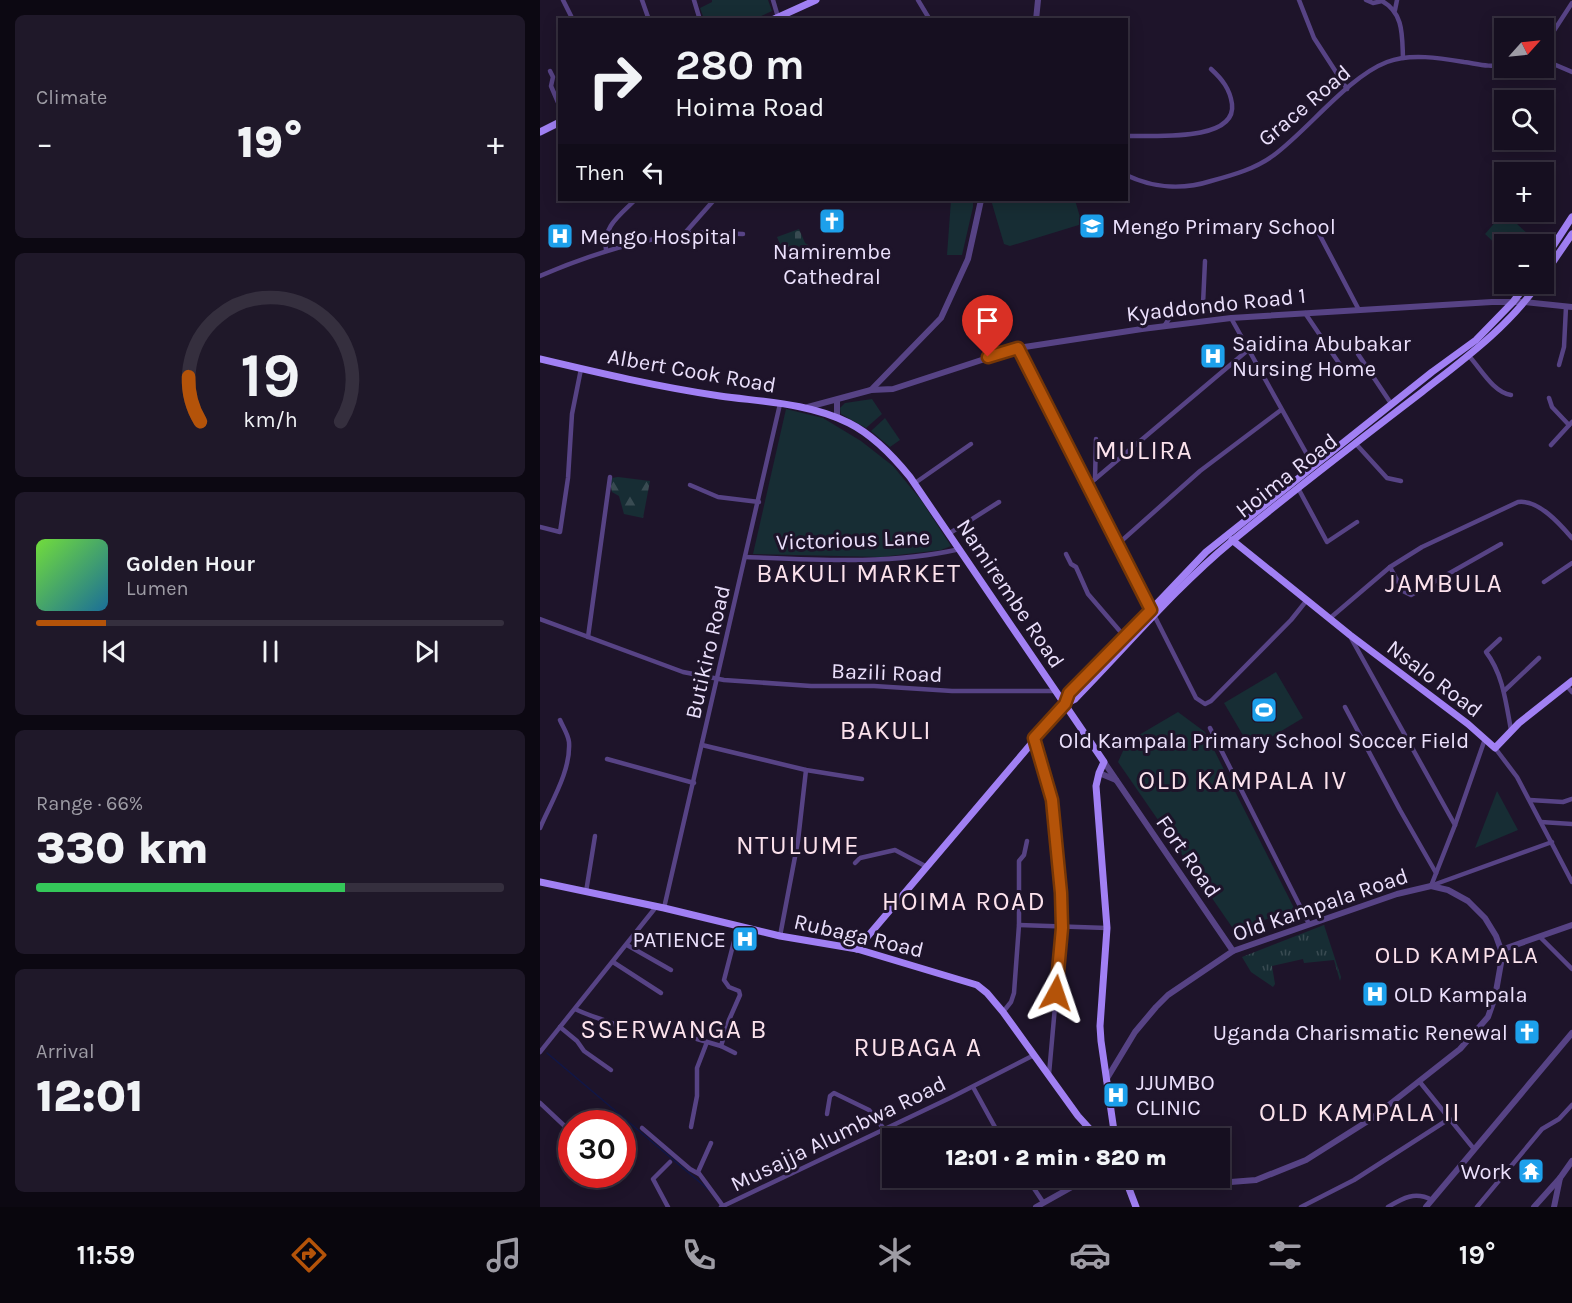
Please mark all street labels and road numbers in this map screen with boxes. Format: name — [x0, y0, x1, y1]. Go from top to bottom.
street label: Grace Road — [1253, 60, 1356, 152]
street label: Kyaddondo Road 1 — [1125, 283, 1307, 327]
street label: Albert Cook Road — [606, 343, 778, 399]
street label: Hoima Road — [1231, 428, 1343, 524]
street label: Namirembe Road — [951, 514, 1070, 673]
street label: Victorious Lane — [776, 524, 931, 556]
street label: Butikiro Road — [680, 583, 736, 722]
street label: Nsalo Road — [1382, 634, 1487, 723]
street label: Bazili Road — [831, 658, 943, 688]
street label: Fort Road — [1150, 810, 1226, 903]
street label: Old Kampala Road — [1229, 863, 1411, 947]
street label: Rubaga Road — [791, 908, 926, 964]
street label: Musajja Alumbwa Road — [726, 1070, 950, 1197]

